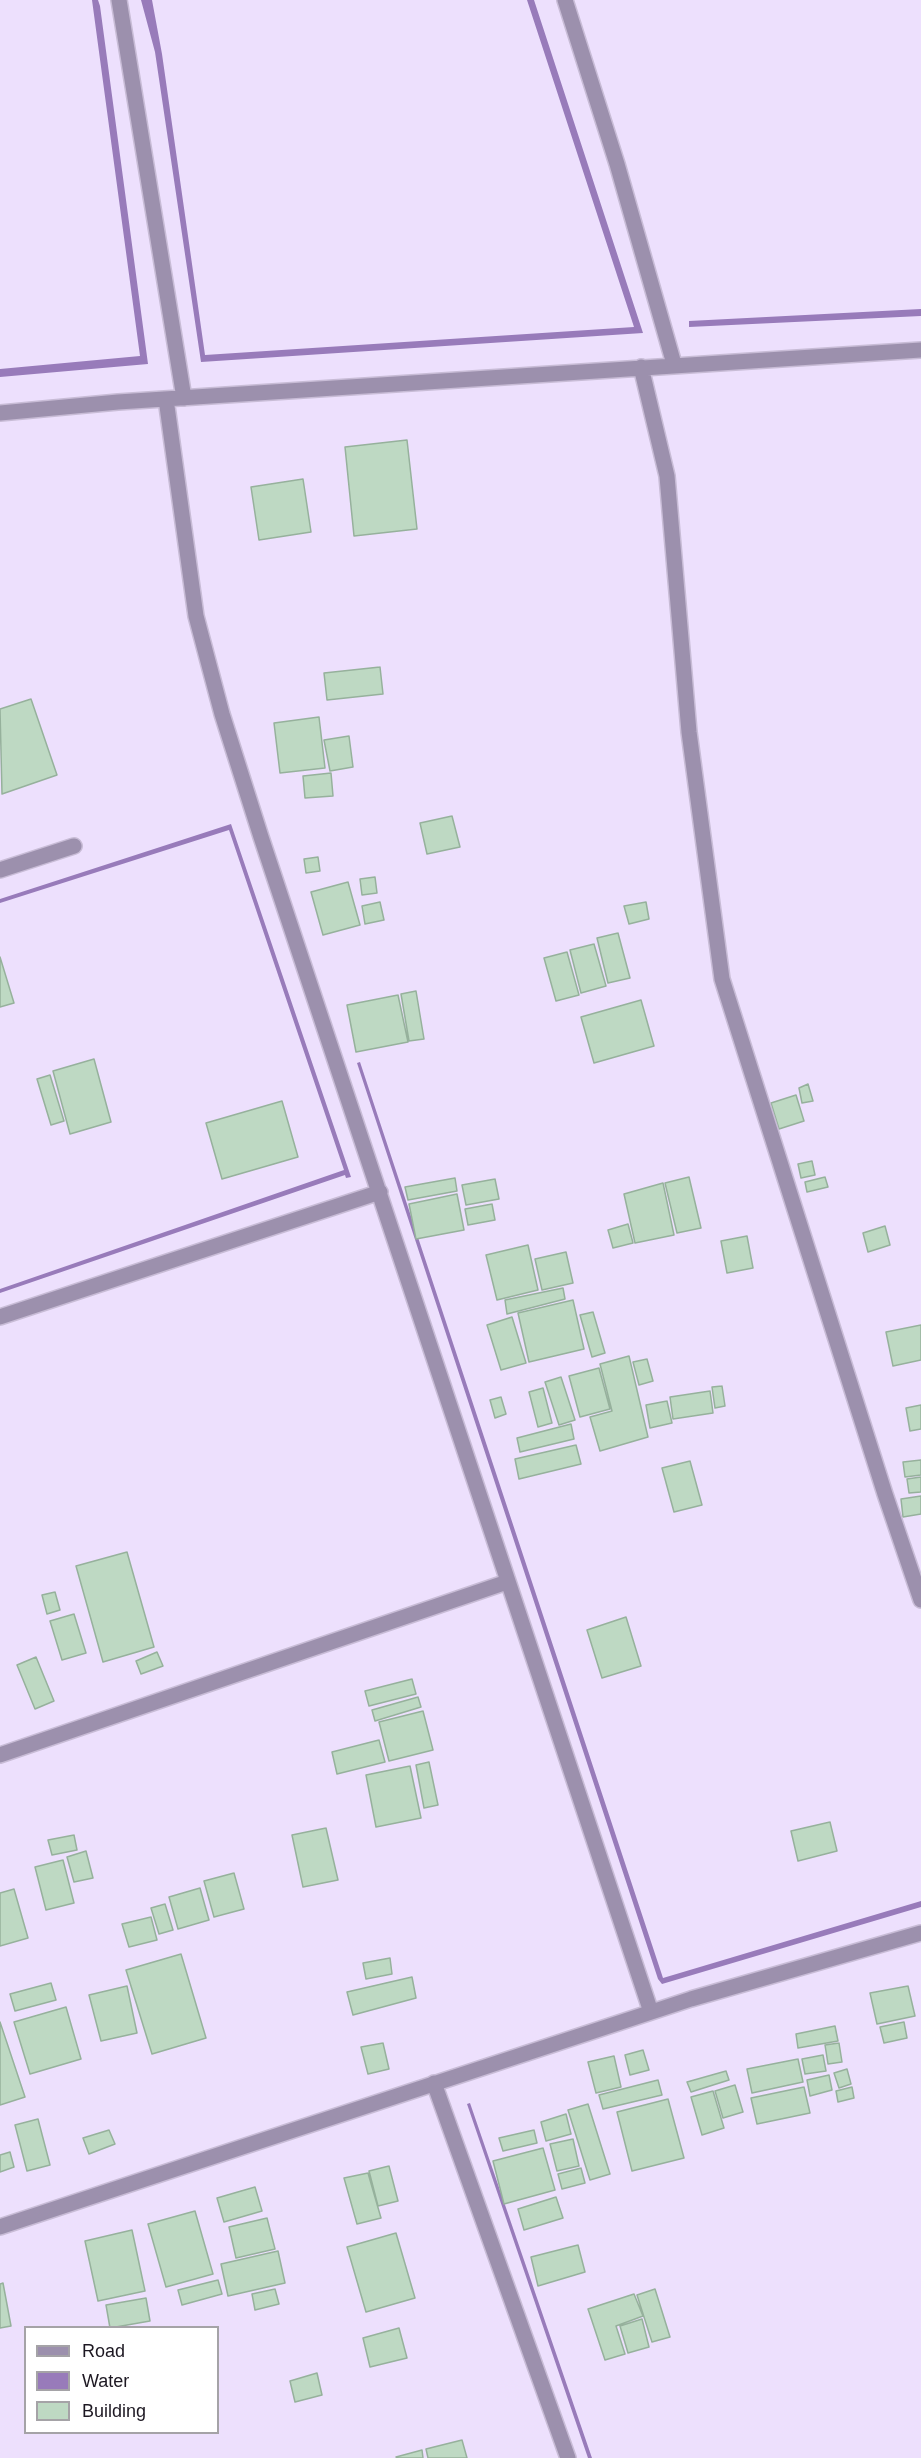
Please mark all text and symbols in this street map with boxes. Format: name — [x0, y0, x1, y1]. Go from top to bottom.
legend — [24, 2326, 219, 2434]
text: Road — [82, 2341, 125, 2361]
text: Water — [82, 2371, 129, 2391]
text: Building — [82, 2401, 146, 2421]

